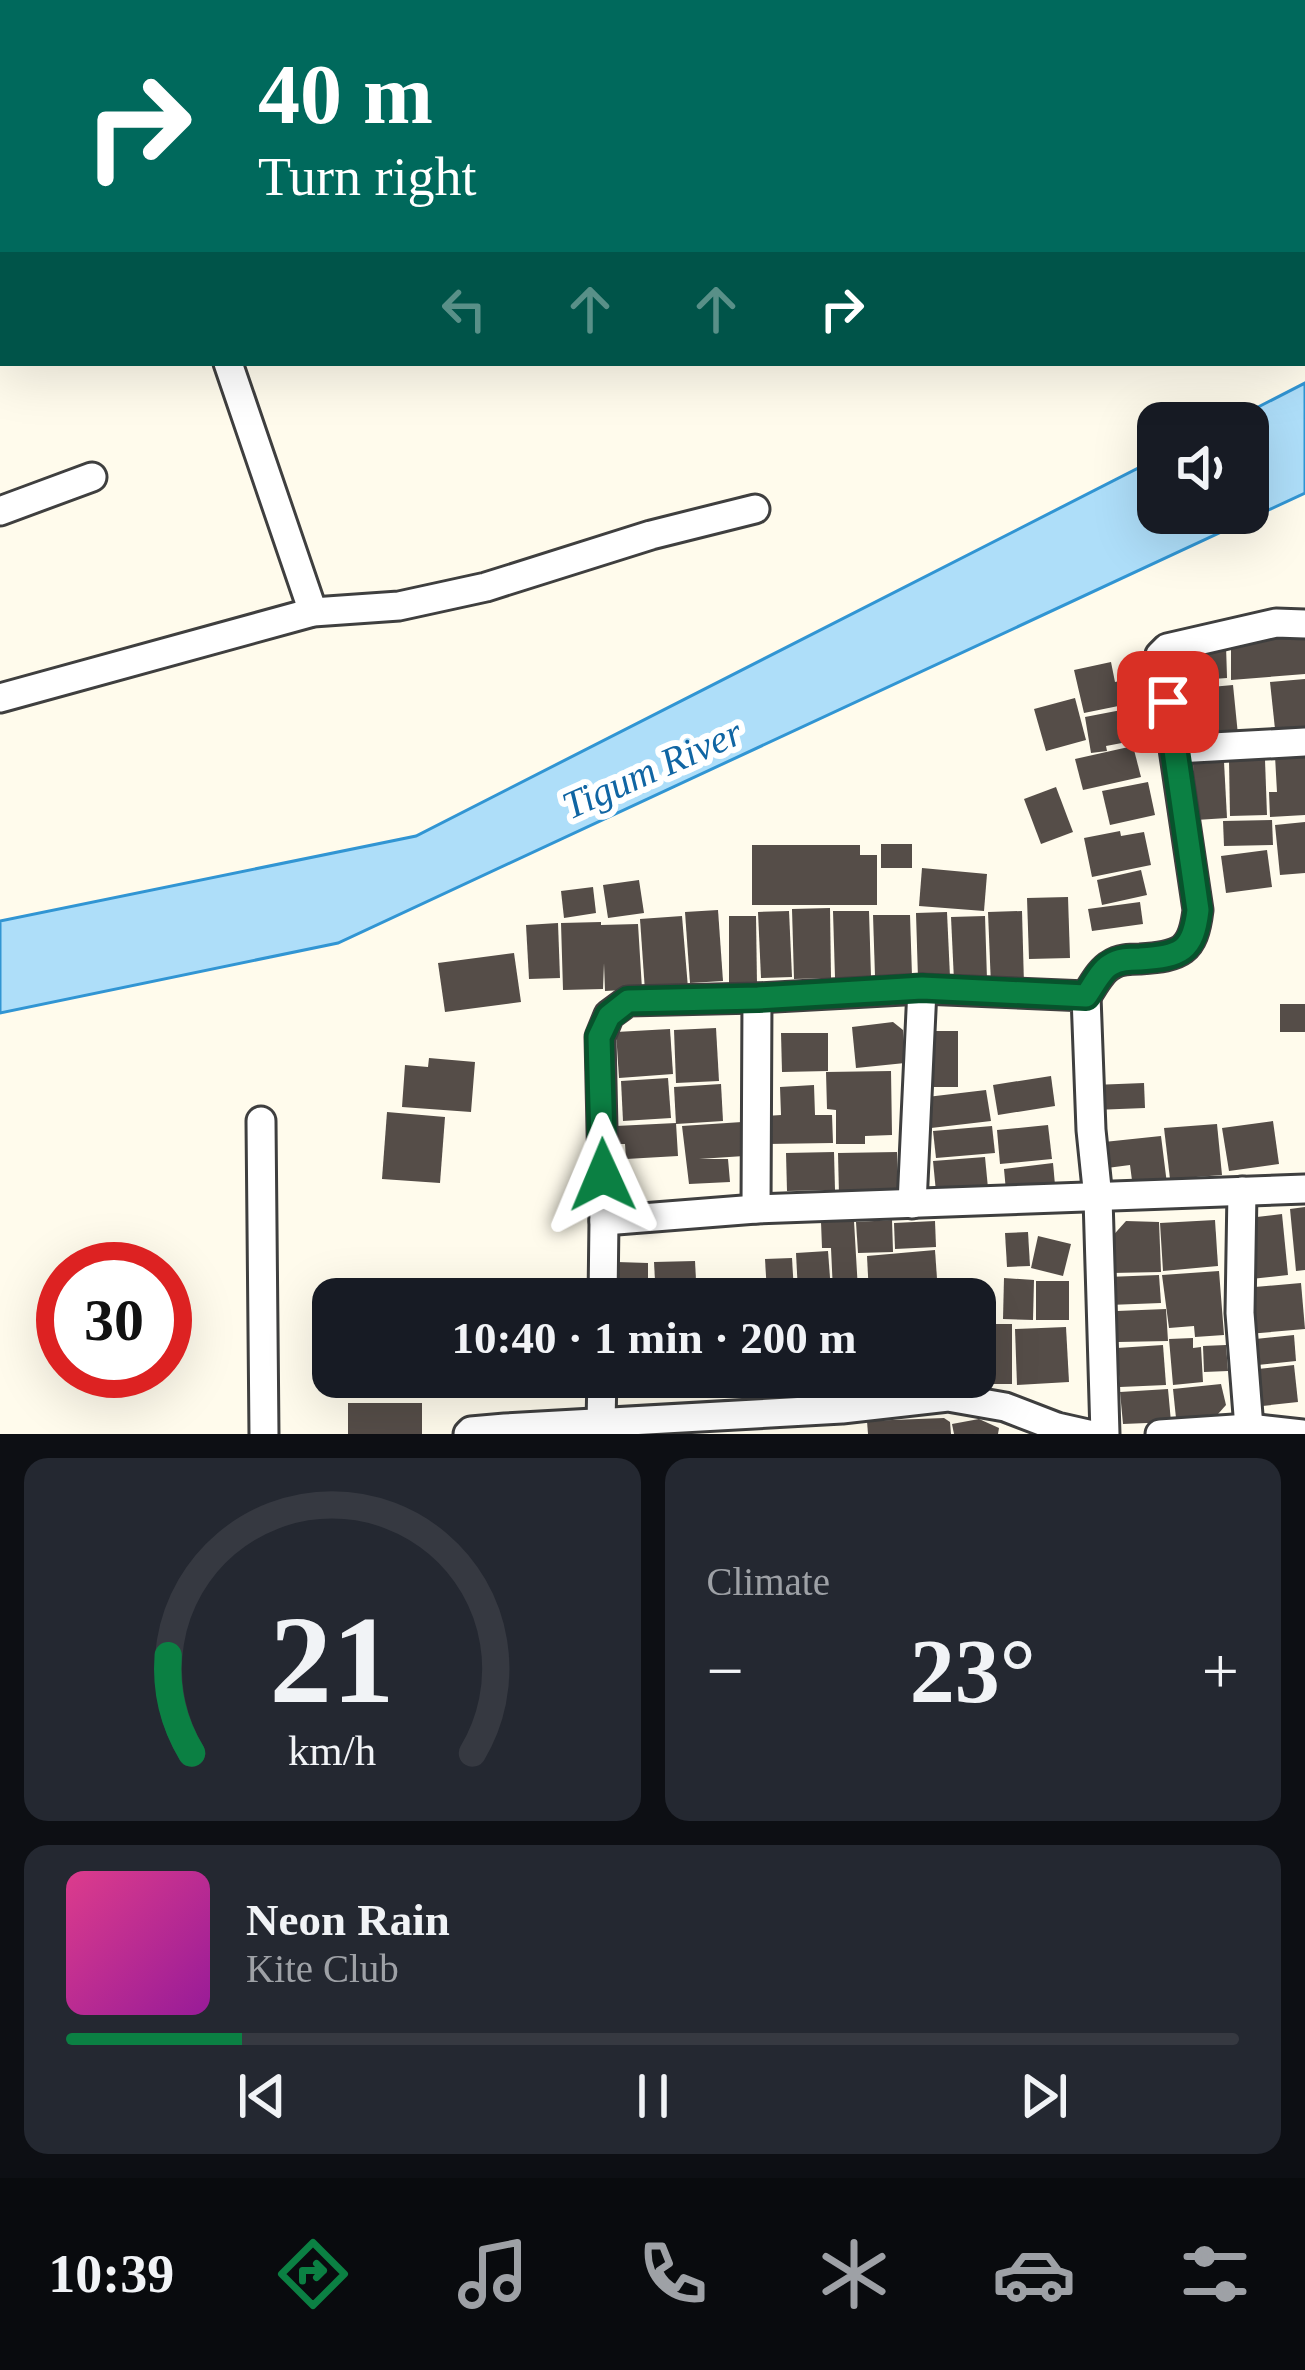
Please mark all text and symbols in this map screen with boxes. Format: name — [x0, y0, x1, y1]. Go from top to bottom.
icon: right — [60, 48, 216, 204]
text: 40 m — [258, 48, 433, 141]
text: Turn right — [258, 147, 477, 207]
icon: left — [431, 276, 497, 342]
icon: ahead — [557, 276, 623, 342]
icon: ahead — [683, 276, 749, 342]
icon: right — [809, 276, 875, 342]
map controls — [1137, 402, 1269, 534]
button: sound — [1137, 402, 1269, 534]
pin — [1117, 651, 1219, 753]
icon: arrive — [1135, 669, 1201, 735]
water label: Tigum River — [556, 709, 750, 828]
position arrow — [540, 1112, 666, 1238]
speed limit sign: 30 — [36, 1242, 192, 1398]
text: 10:40 · 1 min · 200 m — [452, 1313, 857, 1363]
text: Climate — [707, 1560, 830, 1603]
text: 21 — [270, 1591, 395, 1729]
text: 23° — [910, 1622, 1036, 1721]
text: − — [707, 1634, 744, 1707]
text: + — [1202, 1634, 1239, 1707]
text: km/h — [288, 1726, 376, 1773]
text: Neon Rain — [246, 1895, 450, 1945]
text: Kite Club — [246, 1947, 399, 1990]
icon: previous — [229, 2063, 295, 2129]
icon: pause — [620, 2063, 686, 2129]
icon: next — [1011, 2063, 1077, 2129]
icon: directions — [271, 2232, 355, 2316]
icon: music — [451, 2232, 535, 2316]
icon: phone — [631, 2232, 715, 2316]
icon: climate — [812, 2232, 896, 2316]
icon: car — [992, 2232, 1076, 2316]
icon: filters — [1173, 2232, 1257, 2316]
text: 10:39 — [48, 2244, 174, 2304]

